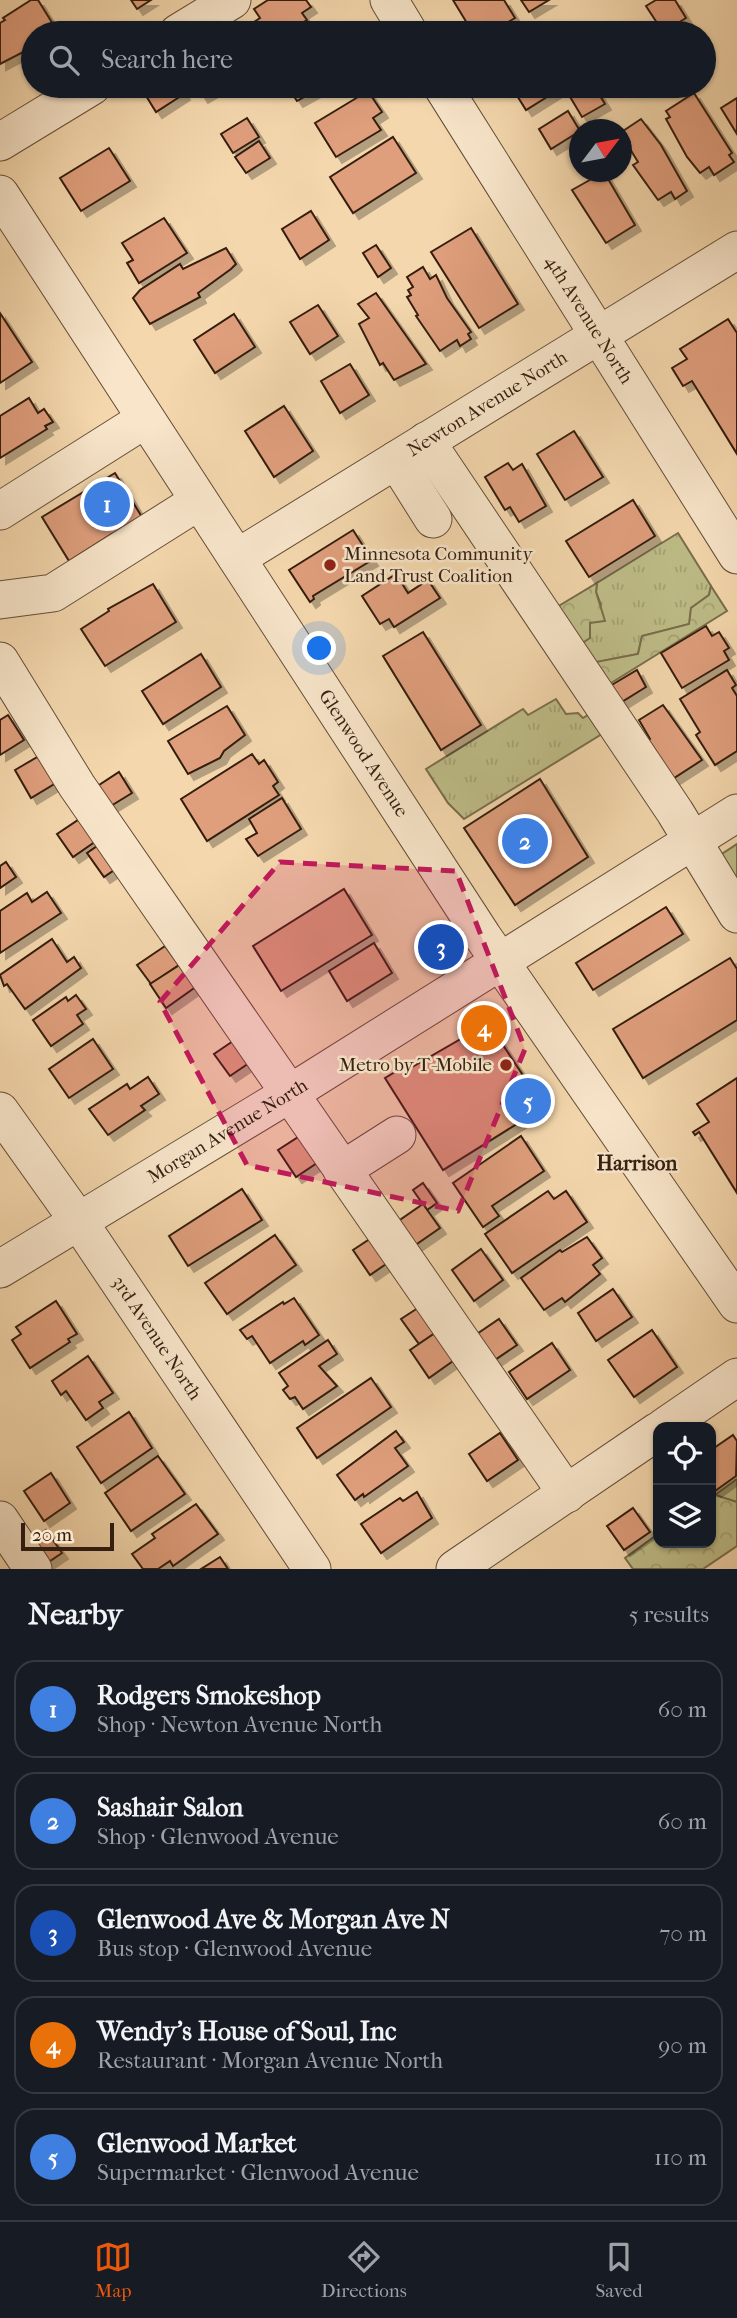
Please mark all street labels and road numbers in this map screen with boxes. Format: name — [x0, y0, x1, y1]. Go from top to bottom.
street label: 4th Avenue North — [540, 251, 638, 388]
street label: Newton Avenue North — [403, 346, 572, 461]
street label: Glenwood Avenue — [314, 685, 413, 821]
street label: Morgan Avenue North — [143, 1074, 312, 1188]
street label: 3rd Avenue North — [107, 1272, 207, 1405]

